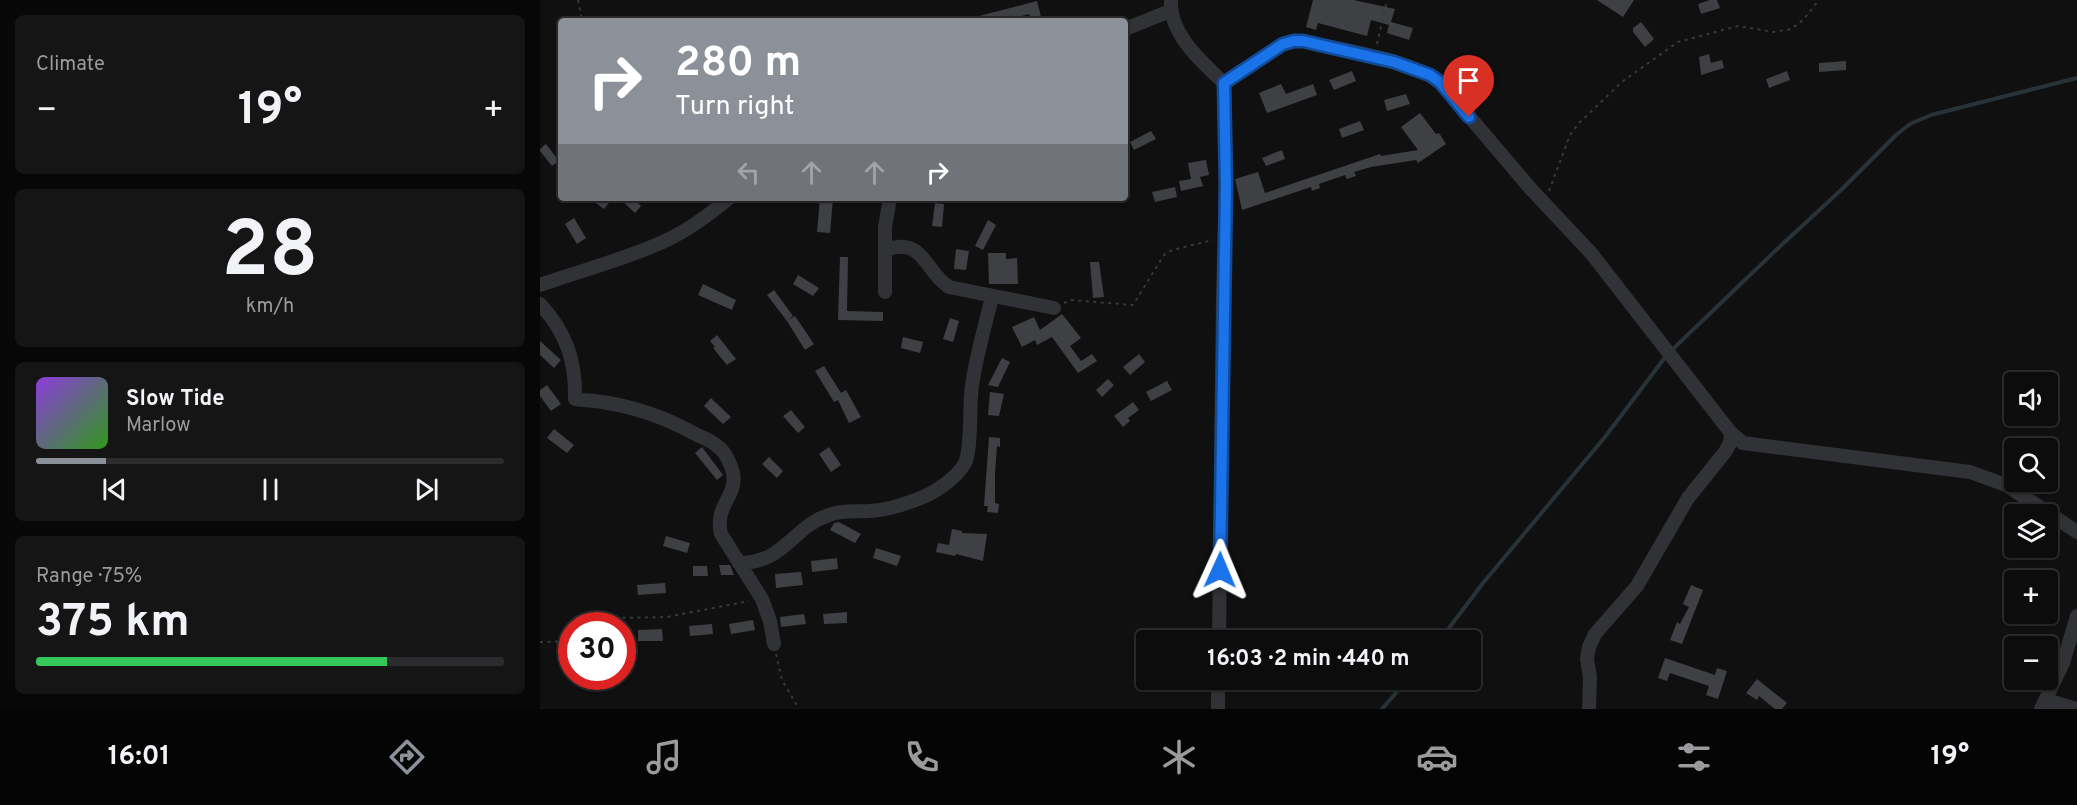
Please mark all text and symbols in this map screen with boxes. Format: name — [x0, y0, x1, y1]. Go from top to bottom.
text: 280 m — [675, 38, 801, 91]
icon: right — [576, 42, 654, 120]
text: Climate — [36, 52, 105, 78]
pin — [1443, 55, 1494, 117]
icon: arrive — [1452, 64, 1485, 97]
text: 19° — [238, 83, 302, 140]
text: Turn right — [675, 90, 794, 124]
text: − — [36, 91, 57, 133]
text: + — [483, 91, 504, 133]
icon: left — [732, 156, 765, 189]
icon: ahead — [795, 156, 828, 189]
icon: ahead — [858, 156, 891, 189]
icon: right — [921, 156, 954, 189]
text: 28 — [222, 205, 318, 304]
text: km/h — [246, 294, 294, 320]
map controls — [2004, 372, 2058, 690]
button: sound — [2004, 372, 2058, 426]
text: Slow Tide — [126, 386, 225, 413]
text: Marlow — [126, 413, 190, 439]
button: search — [2004, 438, 2058, 492]
icon: previous — [98, 473, 131, 506]
icon: pause — [254, 473, 287, 506]
icon: next — [410, 473, 443, 506]
button: layers — [2004, 504, 2058, 558]
position arrow — [1188, 538, 1252, 602]
text: Range · 75% — [36, 564, 142, 590]
button: + — [2004, 570, 2058, 624]
text: 375 km — [36, 595, 190, 652]
speed limit sign: 30 — [558, 612, 636, 690]
button: − — [2004, 636, 2058, 690]
text: 16:03 · 2 min · 440 m — [1207, 646, 1410, 673]
icon: directions — [386, 736, 428, 778]
icon: music — [643, 736, 685, 778]
icon: phone — [901, 736, 943, 778]
icon: climate — [1158, 736, 1200, 778]
icon: car — [1416, 736, 1458, 778]
icon: filters — [1673, 736, 1715, 778]
text: 16:01 — [108, 740, 170, 774]
text: 19° — [1931, 740, 1969, 774]

